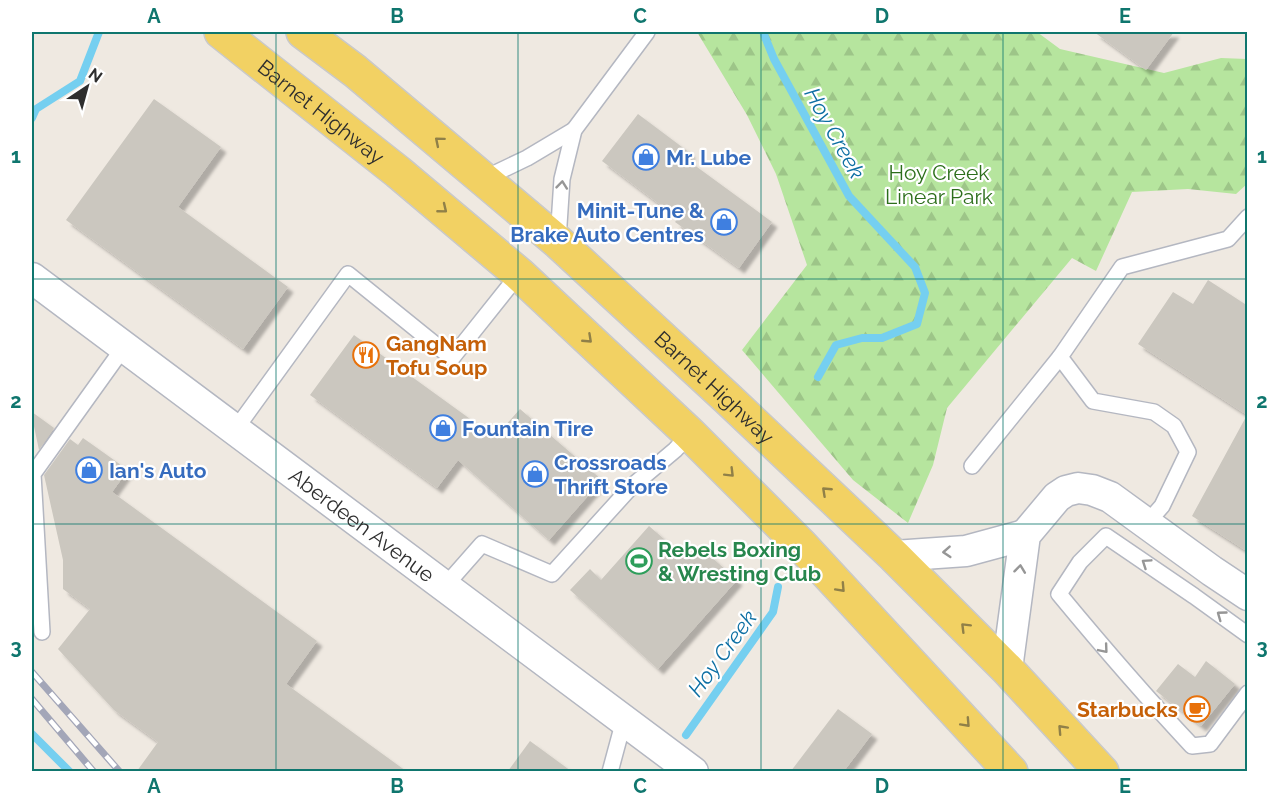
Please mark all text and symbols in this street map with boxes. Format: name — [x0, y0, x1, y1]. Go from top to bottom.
text: A — [147, 4, 161, 28]
text: B — [390, 4, 404, 28]
text: C — [633, 4, 647, 28]
text: D — [875, 4, 889, 28]
text: E — [1119, 4, 1131, 28]
street label: Barnet Highway — [253, 54, 390, 169]
north arrow — [57, 57, 117, 117]
text: N — [85, 64, 106, 87]
water label: Hoy Creek — [799, 83, 871, 183]
one-way arrow — [434, 138, 445, 149]
shop icon: Mr. Lube — [631, 142, 661, 172]
text: 1 — [11, 144, 21, 168]
text: 1 — [1257, 144, 1267, 168]
place label: Mr. Lube — [666, 145, 752, 170]
park label: Hoy Creek Linear Park — [885, 160, 993, 209]
one-way arrow — [555, 180, 568, 190]
place label: Minit-Tune & Brake Auto Centres — [510, 198, 704, 247]
one-way arrow — [436, 202, 447, 213]
shop icon: Minit-Tune & Brake Auto Centres — [709, 207, 739, 237]
street label: Barnet Highway — [650, 325, 780, 449]
place label: GangNam Tofu Soup — [386, 331, 487, 380]
one-way arrow — [582, 332, 592, 343]
restaurant icon: GangNam Tofu Soup — [351, 340, 381, 370]
text: 2 — [10, 389, 22, 413]
text: 2 — [1256, 389, 1268, 413]
shop icon: Fountain Tire — [428, 413, 458, 443]
place label: Fountain Tire — [462, 416, 594, 441]
place label: Crossroads Thrift Store — [554, 450, 668, 499]
shop icon: Ian's Auto — [74, 455, 104, 485]
place label: Ian's Auto — [109, 458, 207, 483]
shop icon: Crossroads Thrift Store — [520, 459, 550, 489]
street label: Aberdeen Avenue — [284, 462, 440, 587]
one-way arrow — [722, 466, 733, 477]
one-way arrow — [822, 487, 832, 498]
place label: Rebels Boxing & Wresting Club — [658, 537, 821, 586]
one-way arrow — [943, 545, 952, 558]
sports icon: Rebels Boxing & Wresting Club — [624, 546, 654, 576]
one-way arrow — [1141, 559, 1152, 570]
one-way arrow — [1014, 565, 1026, 574]
one-way arrow — [834, 581, 845, 591]
water label: Hoy Creek — [682, 605, 762, 701]
one-way arrow — [1216, 612, 1227, 623]
one-way arrow — [962, 624, 973, 635]
text: 3 — [10, 635, 22, 659]
text: 3 — [1256, 635, 1268, 659]
one-way arrow — [1097, 642, 1108, 653]
cafe icon: Starbucks — [1182, 694, 1212, 724]
place label: Starbucks — [1077, 697, 1178, 722]
one-way arrow — [959, 716, 970, 727]
one-way arrow — [1059, 725, 1070, 736]
text: A — [147, 774, 161, 798]
text: B — [390, 774, 404, 798]
text: C — [633, 774, 647, 798]
text: D — [875, 774, 889, 798]
text: E — [1119, 774, 1131, 798]

